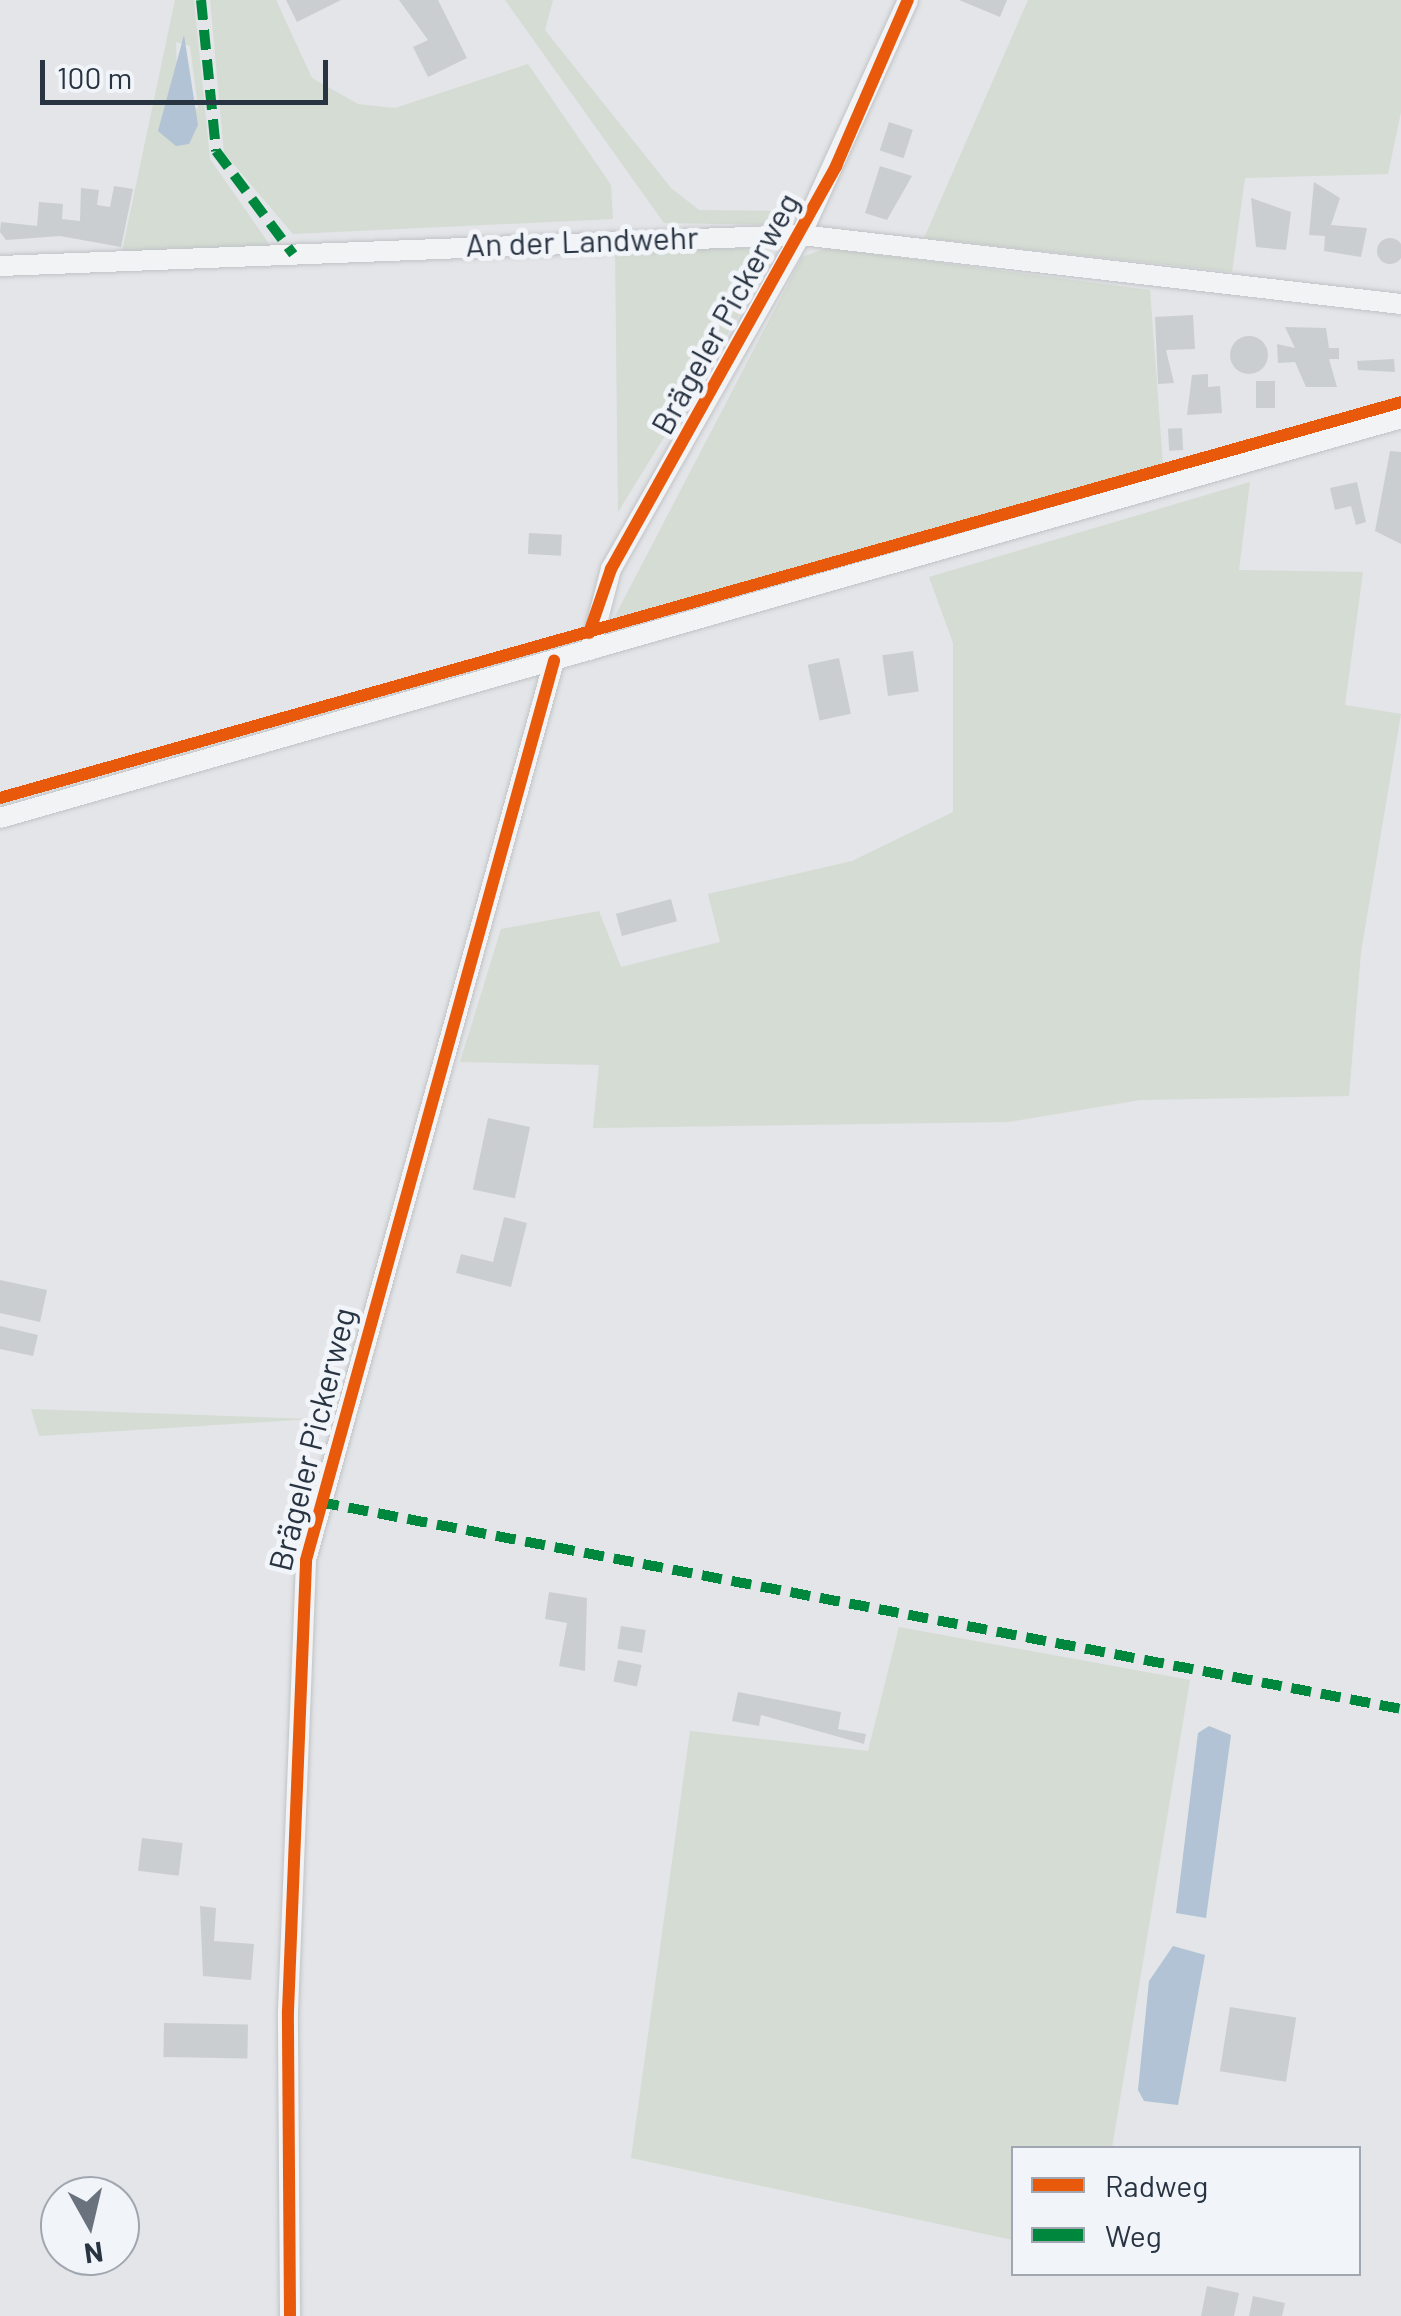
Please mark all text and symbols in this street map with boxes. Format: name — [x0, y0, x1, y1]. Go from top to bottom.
scale bar — [45, 40, 332, 102]
text: 100 m — [57, 59, 132, 95]
street label: Brägeler Pickerweg — [642, 186, 806, 440]
street label: An der Landwehr — [465, 217, 699, 263]
street label: Brägeler Pickerweg — [260, 1303, 362, 1575]
legend — [1011, 2146, 1361, 2276]
text: Radweg — [1105, 2167, 1208, 2203]
north arrow — [40, 2176, 140, 2276]
text: Weg — [1105, 2217, 1162, 2253]
text: N — [82, 2236, 105, 2272]

